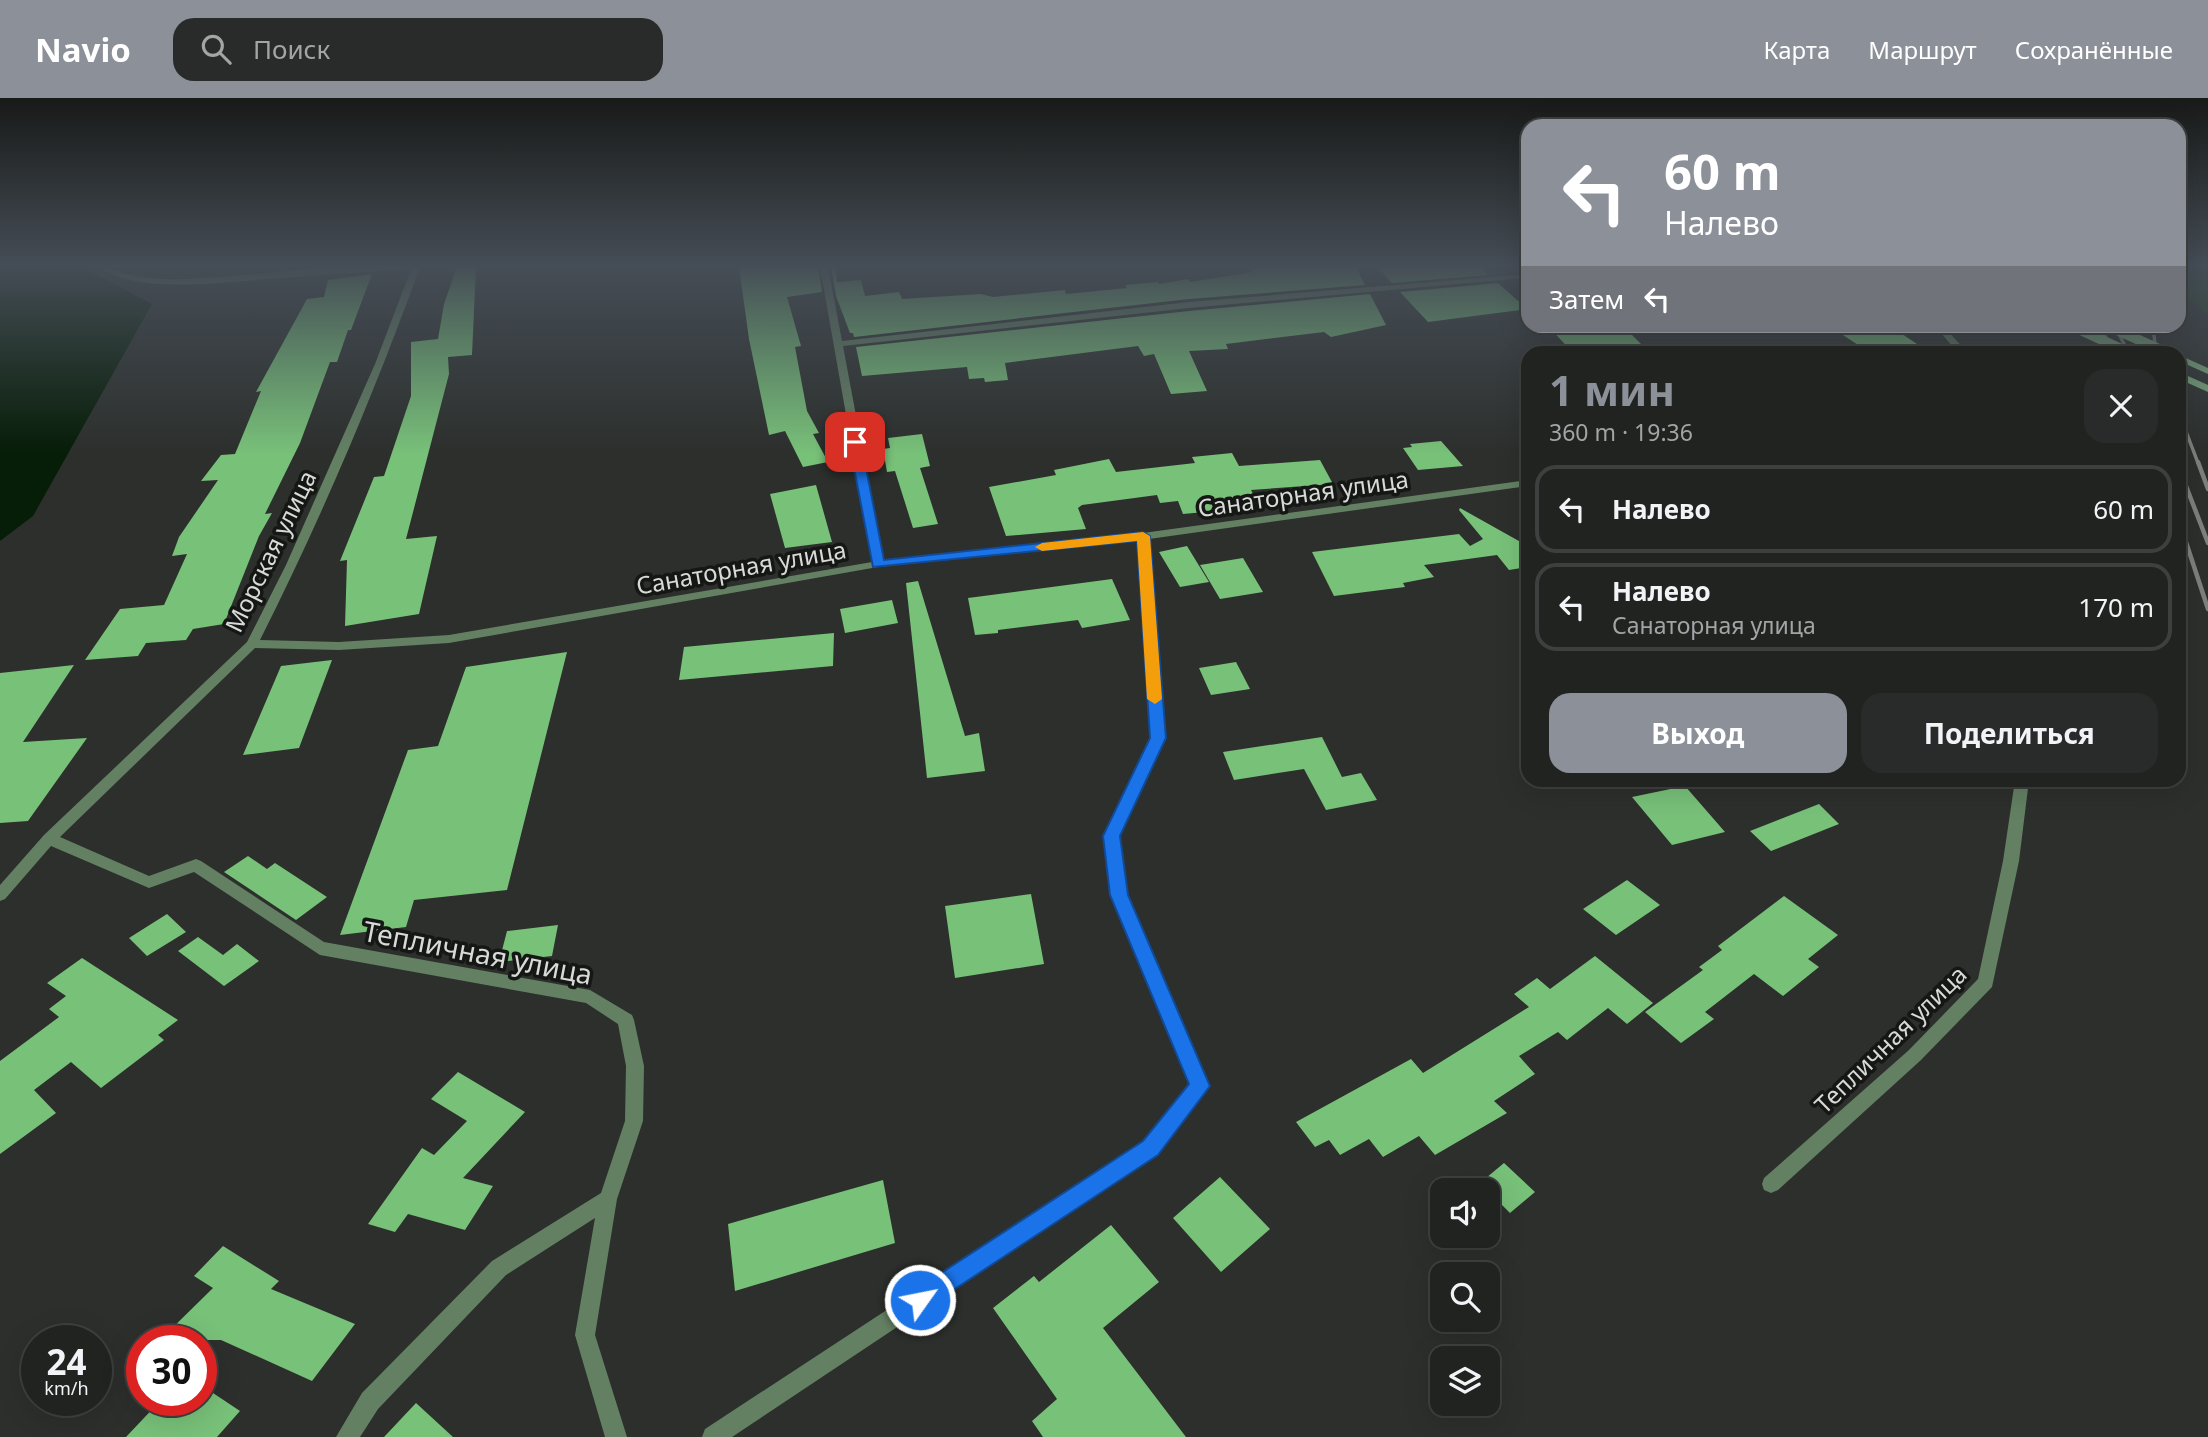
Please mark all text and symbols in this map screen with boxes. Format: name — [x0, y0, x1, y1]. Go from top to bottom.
search box — [173, 18, 663, 81]
text: Navio — [35, 27, 131, 72]
icon: search — [197, 30, 235, 68]
text: Поиск — [253, 31, 330, 67]
text: Карта — [1763, 33, 1830, 66]
text: Маршрут — [1868, 33, 1977, 66]
text: Сохранённые — [2015, 33, 2173, 66]
text: 60 m — [1664, 138, 1781, 204]
icon: left — [1549, 147, 1640, 238]
text: Налево — [1664, 201, 1779, 244]
icon: left — [1638, 280, 1676, 318]
text: Затем — [1549, 281, 1624, 317]
text: 1 мин — [1549, 361, 1675, 418]
button: close — [2084, 369, 2158, 443]
pin — [825, 412, 885, 472]
text: 360 m · 19:36 — [1549, 416, 1693, 448]
icon: arrive — [836, 423, 874, 461]
street label: Санаторная улица — [1195, 462, 1411, 524]
street label: Морская улица — [217, 465, 323, 637]
icon: left — [1553, 490, 1591, 528]
text: Налево — [1612, 491, 1711, 527]
text: 60 m — [2093, 491, 2154, 527]
street label: Санаторная улица — [633, 532, 849, 602]
text: Налево — [1612, 573, 1711, 609]
icon: left — [1553, 588, 1591, 626]
text: 170 m — [2078, 589, 2154, 625]
text: Санаторная улица — [1612, 609, 1816, 641]
button: Выход — [1549, 693, 1847, 773]
button: Поделиться — [1861, 693, 2158, 773]
street label: Тепличная улица — [360, 911, 596, 993]
street label: Тепличная улица — [1807, 958, 1973, 1120]
map controls — [1430, 1178, 1500, 1416]
button: sound — [1430, 1178, 1500, 1248]
button: search — [1430, 1262, 1500, 1332]
position arrow — [883, 1263, 957, 1337]
speed limit sign: 30 — [126, 1325, 217, 1416]
text: 24 — [46, 1338, 87, 1385]
button: layers — [1430, 1346, 1500, 1416]
text: km/h — [44, 1376, 89, 1400]

